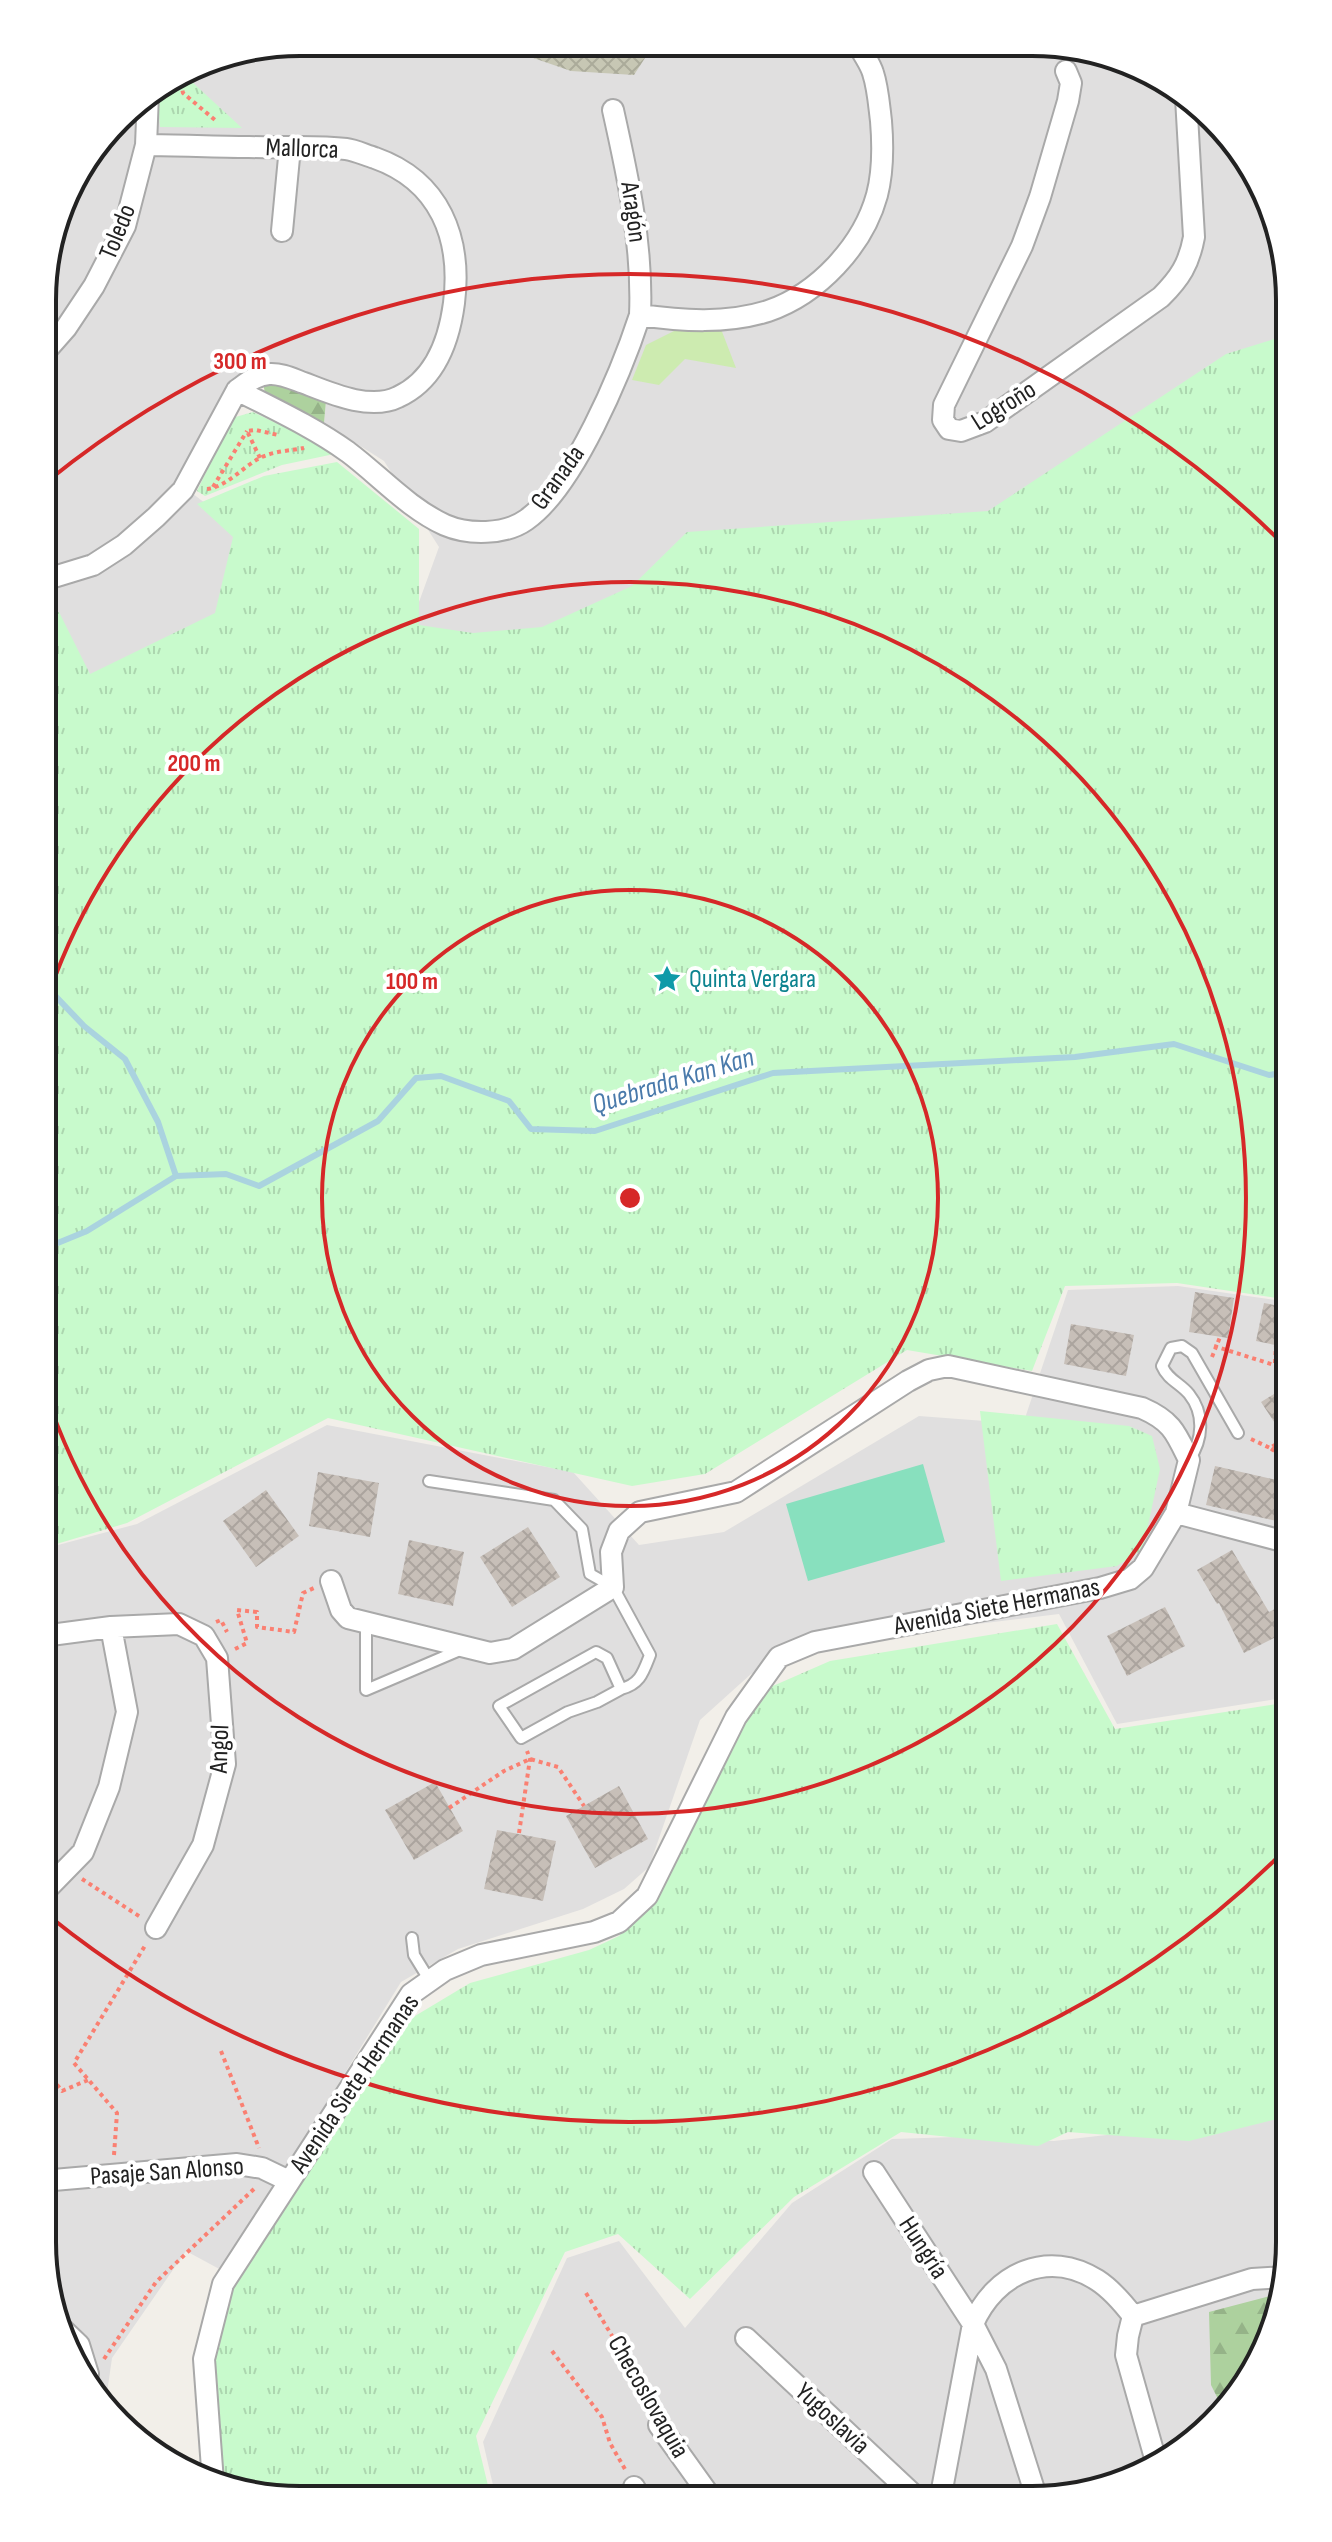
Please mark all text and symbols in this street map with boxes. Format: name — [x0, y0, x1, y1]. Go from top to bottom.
street label: Mallorca — [265, 132, 339, 166]
street label: Aragón — [613, 179, 653, 244]
street label: Toledo — [93, 200, 143, 264]
text: 300 m — [213, 347, 267, 376]
street label: Logroño — [966, 374, 1042, 438]
street label: Granada — [524, 440, 592, 516]
text: 200 m — [167, 749, 221, 778]
place icon: Quinta Vergara — [652, 964, 682, 994]
place label: Quinta Vergara — [689, 964, 816, 995]
text: 100 m — [386, 967, 438, 996]
water label: Quebrada Kan Kan — [588, 1041, 758, 1121]
centre of rings — [616, 1184, 644, 1212]
street label: Avenida Siete Hermanas — [890, 1572, 1103, 1642]
street label: Angol — [204, 1724, 236, 1775]
street label: Avenida Siete Hermanas — [283, 1989, 426, 2180]
street label: Pasaje San Alonso — [89, 2151, 245, 2193]
street label: Hungría — [892, 2211, 954, 2285]
street label: Checoslovaquia — [601, 2330, 695, 2464]
street label: Yugoslavia — [788, 2377, 876, 2461]

